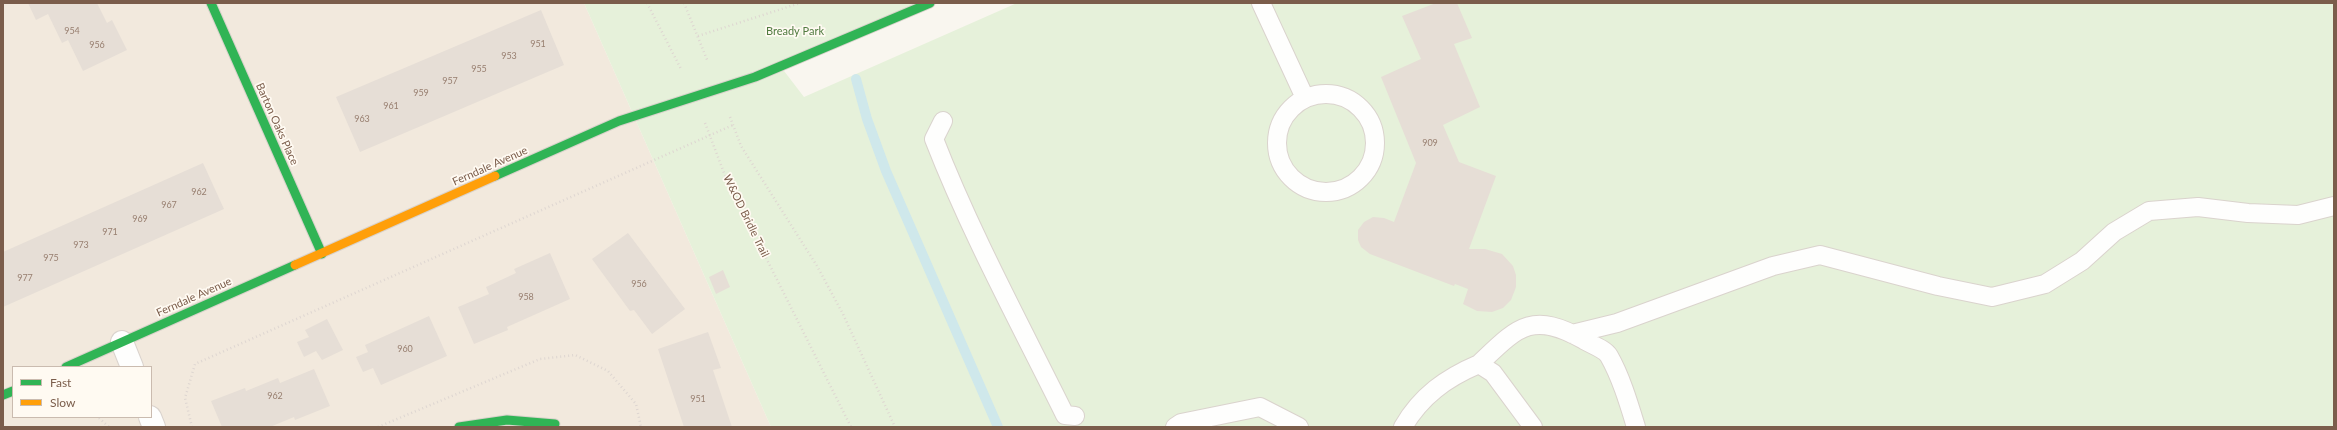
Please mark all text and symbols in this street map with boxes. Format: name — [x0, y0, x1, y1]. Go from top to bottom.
park label: Bready Park — [766, 24, 824, 38]
house number: 954 — [64, 26, 80, 36]
house number: 951 — [530, 39, 546, 49]
house number: 956 — [89, 40, 105, 50]
house number: 953 — [501, 51, 517, 61]
house number: 955 — [471, 64, 487, 74]
house number: 957 — [442, 76, 458, 86]
street label: Barton Oaks Place — [253, 81, 301, 167]
house number: 959 — [413, 88, 429, 98]
house number: 961 — [383, 101, 399, 111]
house number: 963 — [354, 114, 370, 124]
house number: 909 — [1422, 138, 1438, 148]
street label: Ferndale Avenue — [450, 144, 530, 188]
street label: W&OD Bridle Trail — [720, 173, 772, 259]
house number: 962 — [191, 187, 207, 197]
house number: 967 — [161, 200, 177, 210]
house number: 969 — [132, 214, 148, 224]
house number: 971 — [102, 227, 118, 237]
house number: 973 — [73, 240, 89, 250]
house number: 975 — [43, 253, 59, 263]
house number: 977 — [17, 273, 33, 283]
street label: Ferndale Avenue — [154, 275, 234, 319]
house number: 956 — [631, 279, 647, 289]
house number: 958 — [518, 292, 534, 302]
house number: 960 — [397, 344, 413, 354]
legend — [12, 366, 152, 418]
text: Fast — [50, 375, 71, 390]
house number: 962 — [267, 391, 283, 401]
house number: 951 — [690, 394, 706, 404]
text: Slow — [50, 395, 75, 410]

